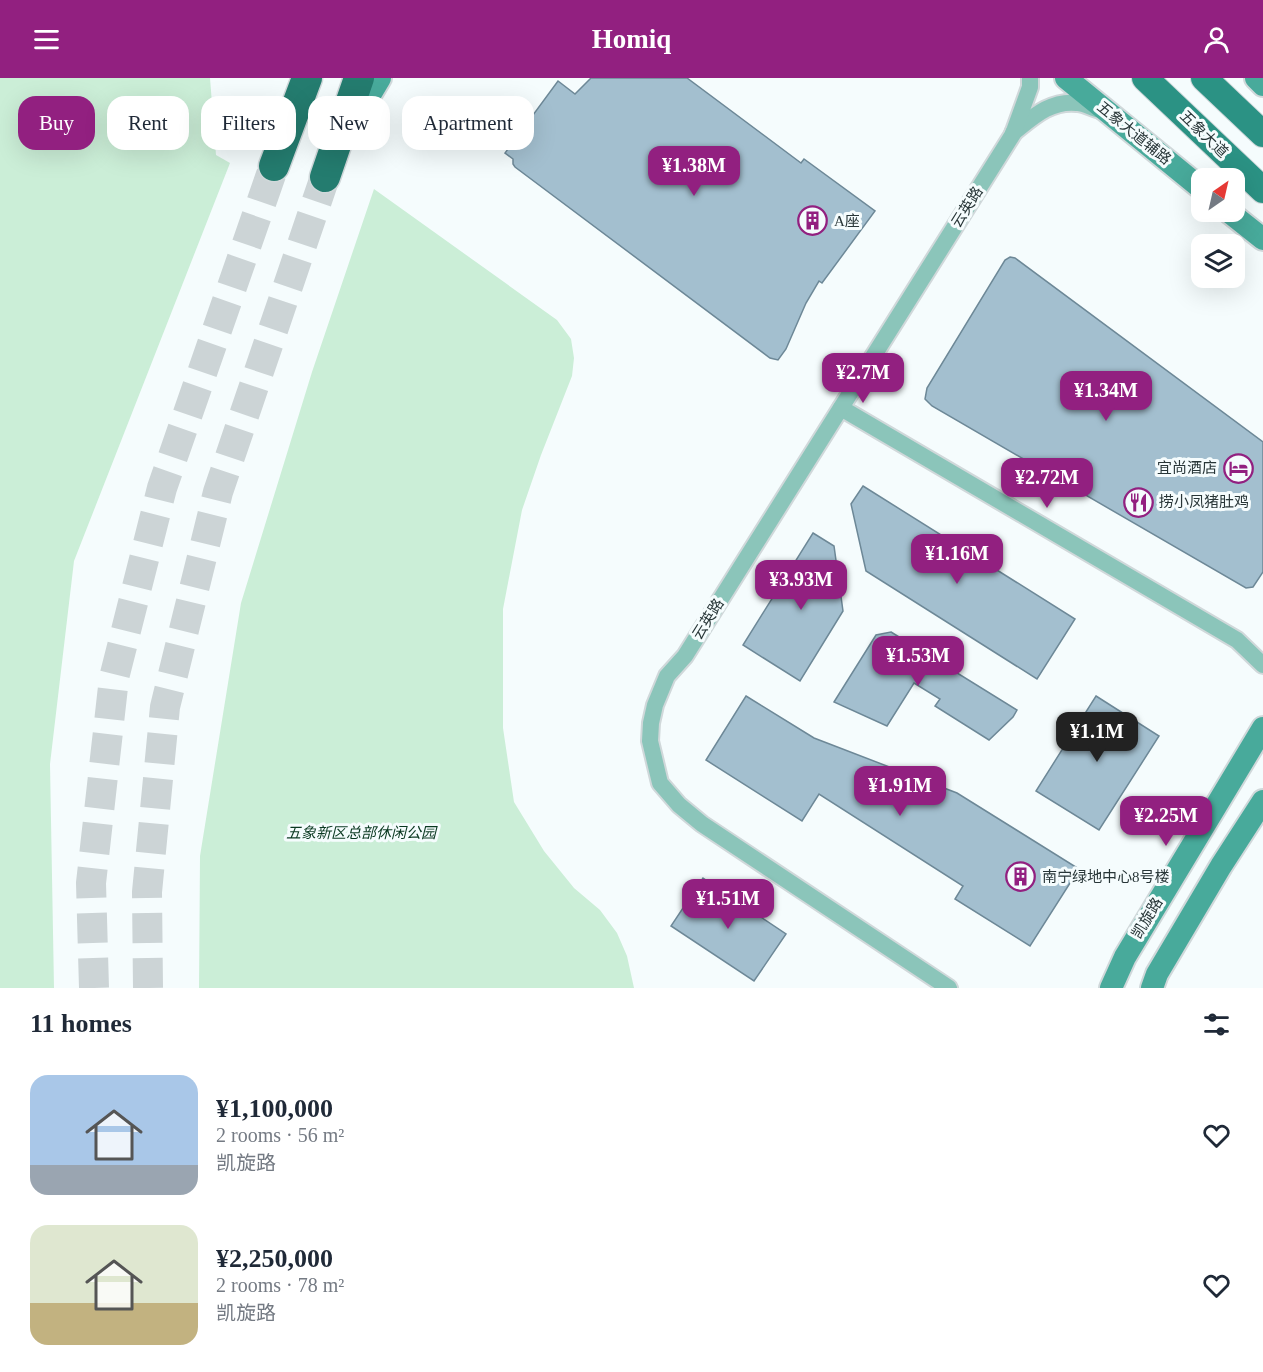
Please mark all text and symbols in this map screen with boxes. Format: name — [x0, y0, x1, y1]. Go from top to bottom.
icon: menu — [30, 23, 63, 56]
icon: person — [1200, 23, 1233, 56]
text: Homiq — [592, 24, 671, 54]
chip: Buy — [18, 96, 95, 150]
chip: Rent — [107, 96, 189, 150]
chip: Filters — [201, 96, 296, 150]
chip: New — [308, 96, 390, 150]
chip: Apartment — [402, 96, 534, 150]
street label: 五象大道辅路 — [1094, 98, 1175, 168]
street label: 五象大道 — [1177, 107, 1232, 161]
pin: ¥1.38M — [645, 146, 743, 197]
text: ¥1.38M — [662, 154, 726, 176]
north arrow — [1191, 168, 1245, 222]
map controls — [1191, 168, 1245, 288]
street label: 云英路 — [948, 184, 986, 230]
building icon: A座 — [797, 205, 829, 237]
place label: A座 — [834, 213, 860, 229]
button: layers — [1191, 234, 1245, 288]
pin: ¥2.7M — [821, 353, 905, 404]
text: ¥2.7M — [836, 361, 890, 383]
pin: ¥1.34M — [1057, 371, 1155, 422]
text: ¥1.34M — [1074, 379, 1138, 401]
hotel icon: 宜尚酒店 — [1222, 452, 1254, 484]
pin: ¥2.72M — [998, 458, 1096, 509]
place label: 宜尚酒店 — [1157, 460, 1217, 476]
text: ¥2.72M — [1015, 466, 1079, 488]
restaurant icon: 捞小凤猪肚鸡 — [1122, 486, 1154, 518]
place label: 捞小凤猪肚鸡 — [1159, 494, 1249, 510]
pin: ¥1.16M — [908, 534, 1006, 585]
text: ¥1.16M — [925, 542, 989, 564]
pin: ¥3.93M — [752, 560, 850, 611]
text: ¥3.93M — [769, 568, 833, 590]
street label: 云英路 — [689, 596, 727, 642]
pin: ¥1.53M — [869, 636, 967, 687]
text: ¥1.53M — [886, 644, 950, 666]
pin: ¥1.1M — [1055, 712, 1139, 763]
text: ¥1.1M — [1070, 720, 1124, 742]
pin: ¥1.91M — [851, 766, 949, 817]
text: ¥1.91M — [868, 774, 932, 796]
pin: ¥2.25M — [1117, 796, 1215, 847]
text: ¥2.25M — [1134, 804, 1198, 826]
park label: 五象新区总部休闲公园 — [286, 825, 438, 841]
building icon: 南宁绿地中心8号楼 — [1005, 861, 1037, 893]
place label: 南宁绿地中心8号楼 — [1042, 869, 1170, 885]
pin: ¥1.51M — [679, 879, 777, 930]
text: ¥1.51M — [696, 887, 760, 909]
street label: 凯旋路 — [1129, 895, 1165, 941]
icon: filters — [1200, 1008, 1233, 1041]
text: 11 homes — [30, 1009, 132, 1038]
text: ¥1,100,000 — [216, 1094, 333, 1123]
icon: home — [78, 1099, 150, 1171]
icon: heart — [1200, 1119, 1233, 1152]
text: 2 rooms · 56 m² — [216, 1124, 344, 1146]
text: 凯旋路 — [216, 1152, 276, 1174]
text: ¥2,250,000 — [216, 1244, 333, 1273]
icon: home — [78, 1249, 150, 1321]
icon: heart — [1200, 1269, 1233, 1302]
text: 2 rooms · 78 m² — [216, 1274, 344, 1296]
text: 凯旋路 — [216, 1302, 276, 1324]

